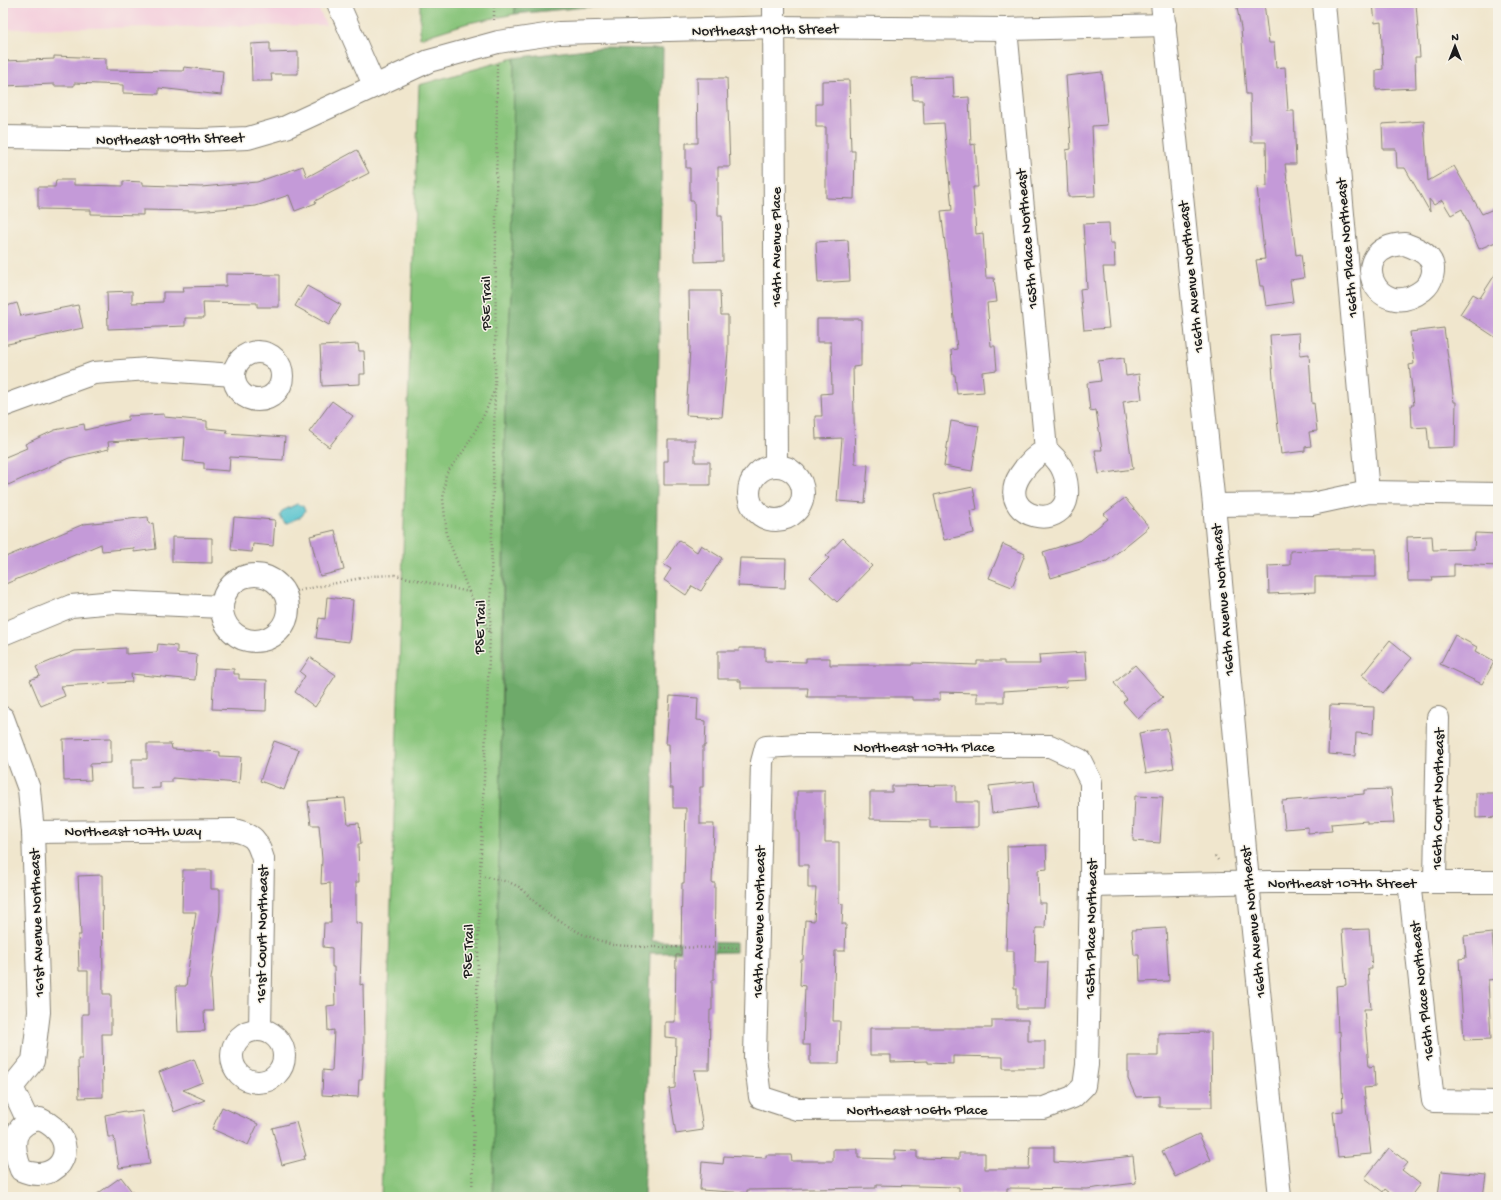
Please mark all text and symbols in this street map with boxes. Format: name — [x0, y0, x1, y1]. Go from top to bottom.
street label: Northeast 110th Street — [692, 21, 840, 41]
north arrow — [1435, 26, 1475, 66]
text: N — [1451, 32, 1459, 44]
street label: Northeast 109th Street — [96, 130, 246, 150]
street label: 165th Place Northeast — [1013, 166, 1043, 311]
street label: 166th Place Northeast — [1333, 175, 1363, 319]
street label: 164th Avenue Place — [768, 187, 786, 308]
street label: 166th Avenue Northeast — [1175, 198, 1209, 355]
street label: PSE Trail — [478, 276, 496, 331]
street label: 166th Avenue Northeast — [1208, 521, 1240, 678]
street label: PSE Trail — [471, 600, 491, 655]
street label: 166th Court Northeast — [1429, 726, 1449, 871]
street label: Northeast 107th Place — [853, 739, 995, 757]
street label: Northeast 107th Way — [65, 823, 202, 841]
street label: 166th Avenue Northeast — [1237, 843, 1271, 1000]
street label: 164th Avenue Northeast — [750, 844, 770, 999]
street label: 161st Avenue Northeast — [26, 847, 50, 998]
street label: 165th Place Northeast — [1082, 857, 1102, 1000]
street label: 161st Court Northeast — [253, 863, 273, 1004]
street label: Northeast 107th Street — [1268, 875, 1418, 893]
street label: 166th Place Northeast — [1407, 918, 1439, 1062]
street label: PSE Trail — [459, 924, 479, 979]
street label: Northeast 106th Place — [847, 1102, 988, 1120]

